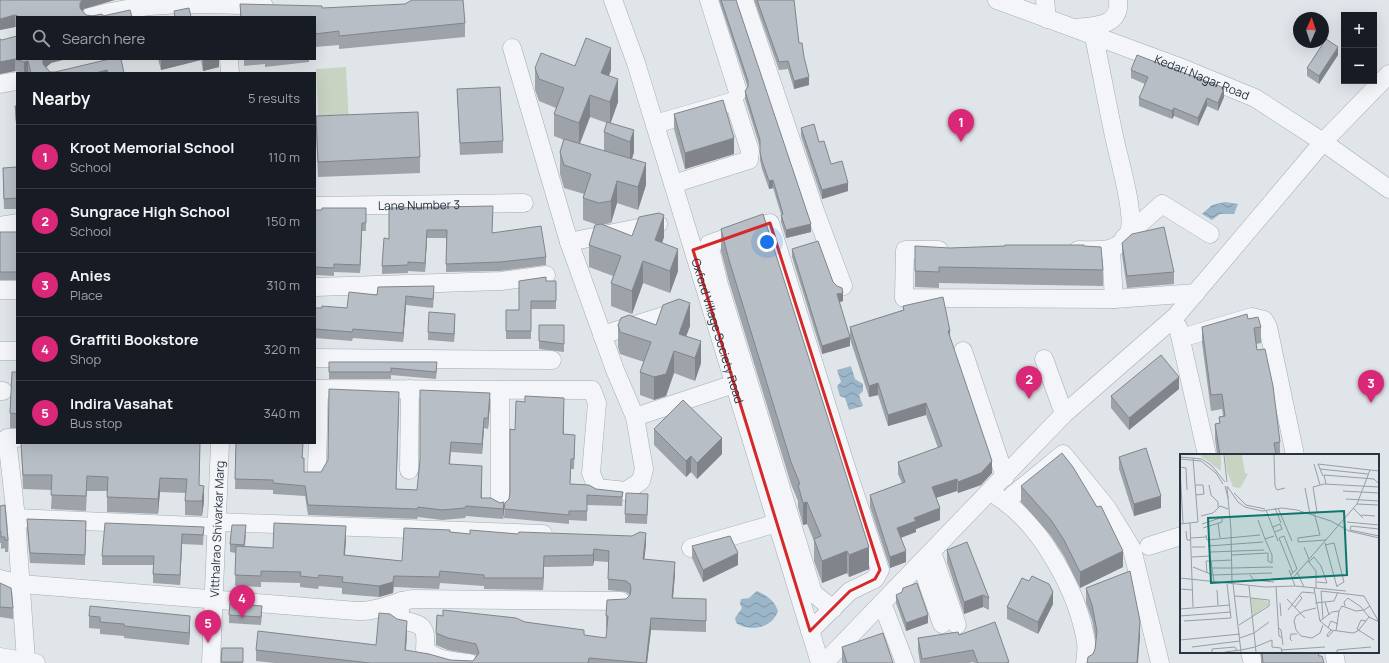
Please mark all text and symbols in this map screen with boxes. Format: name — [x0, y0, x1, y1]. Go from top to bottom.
north arrow — [1293, 12, 1329, 48]
map controls — [1341, 12, 1377, 84]
button: + — [1341, 12, 1377, 48]
search box — [16, 16, 316, 60]
icon: search — [30, 27, 52, 49]
text: Search here — [62, 28, 145, 49]
button: − — [1341, 48, 1377, 84]
street label: Kedari Nagar Road — [1152, 50, 1252, 103]
text: Nearby — [32, 87, 90, 110]
text: 5 results — [248, 89, 300, 107]
pin: 1 — [948, 109, 974, 142]
text: Kroot Memorial School — [70, 137, 235, 158]
text: 1 — [42, 148, 48, 166]
text: 110 m — [268, 148, 300, 166]
text: School — [70, 158, 111, 176]
street label: Lane Number 3 — [378, 195, 460, 214]
text: Sungrace High School — [70, 201, 230, 222]
text: 2 — [41, 212, 49, 230]
text: 150 m — [266, 212, 300, 230]
text: School — [70, 222, 111, 240]
your location — [757, 232, 777, 252]
street label: Oxford Village Society Road — [688, 256, 748, 405]
text: Anies — [70, 265, 111, 286]
text: 3 — [41, 276, 49, 294]
text: 310 m — [266, 276, 300, 294]
text: Place — [70, 286, 103, 304]
text: Graffiti Bookstore — [70, 329, 199, 350]
text: 4 — [41, 340, 49, 358]
text: 320 m — [264, 340, 300, 358]
text: Shop — [70, 350, 101, 368]
pin: 2 — [1016, 366, 1042, 399]
pin: 3 — [1358, 370, 1384, 403]
text: Indira Vasahat — [70, 393, 173, 414]
text: 5 — [41, 404, 49, 422]
text: 340 m — [264, 404, 300, 422]
text: Bus stop — [70, 414, 122, 432]
inset map — [1180, 454, 1379, 653]
street label: Vitthalrao Shivarkar Marg — [205, 460, 228, 598]
pin: 4 — [229, 585, 255, 618]
pin: 5 — [195, 610, 221, 643]

